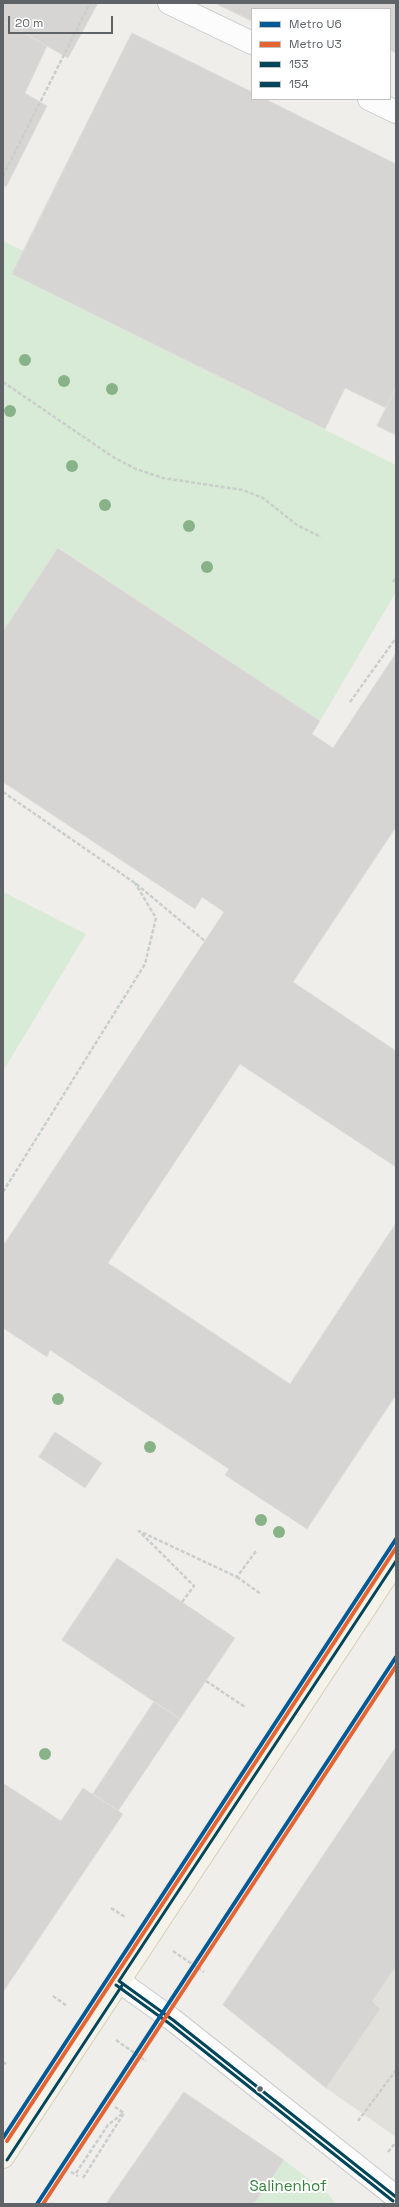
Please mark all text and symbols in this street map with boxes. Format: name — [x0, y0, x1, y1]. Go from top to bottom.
scale bar — [10, 8, 115, 34]
legend — [251, 8, 391, 100]
text: 20 m — [15, 15, 43, 31]
text: Metro U6 — [289, 16, 342, 32]
text: Metro U3 — [289, 36, 342, 52]
text: 153 — [289, 56, 308, 72]
text: 154 — [289, 76, 309, 92]
unlabelled marker — [255, 2084, 265, 2094]
park label: Salinenhof — [249, 2178, 327, 2196]

